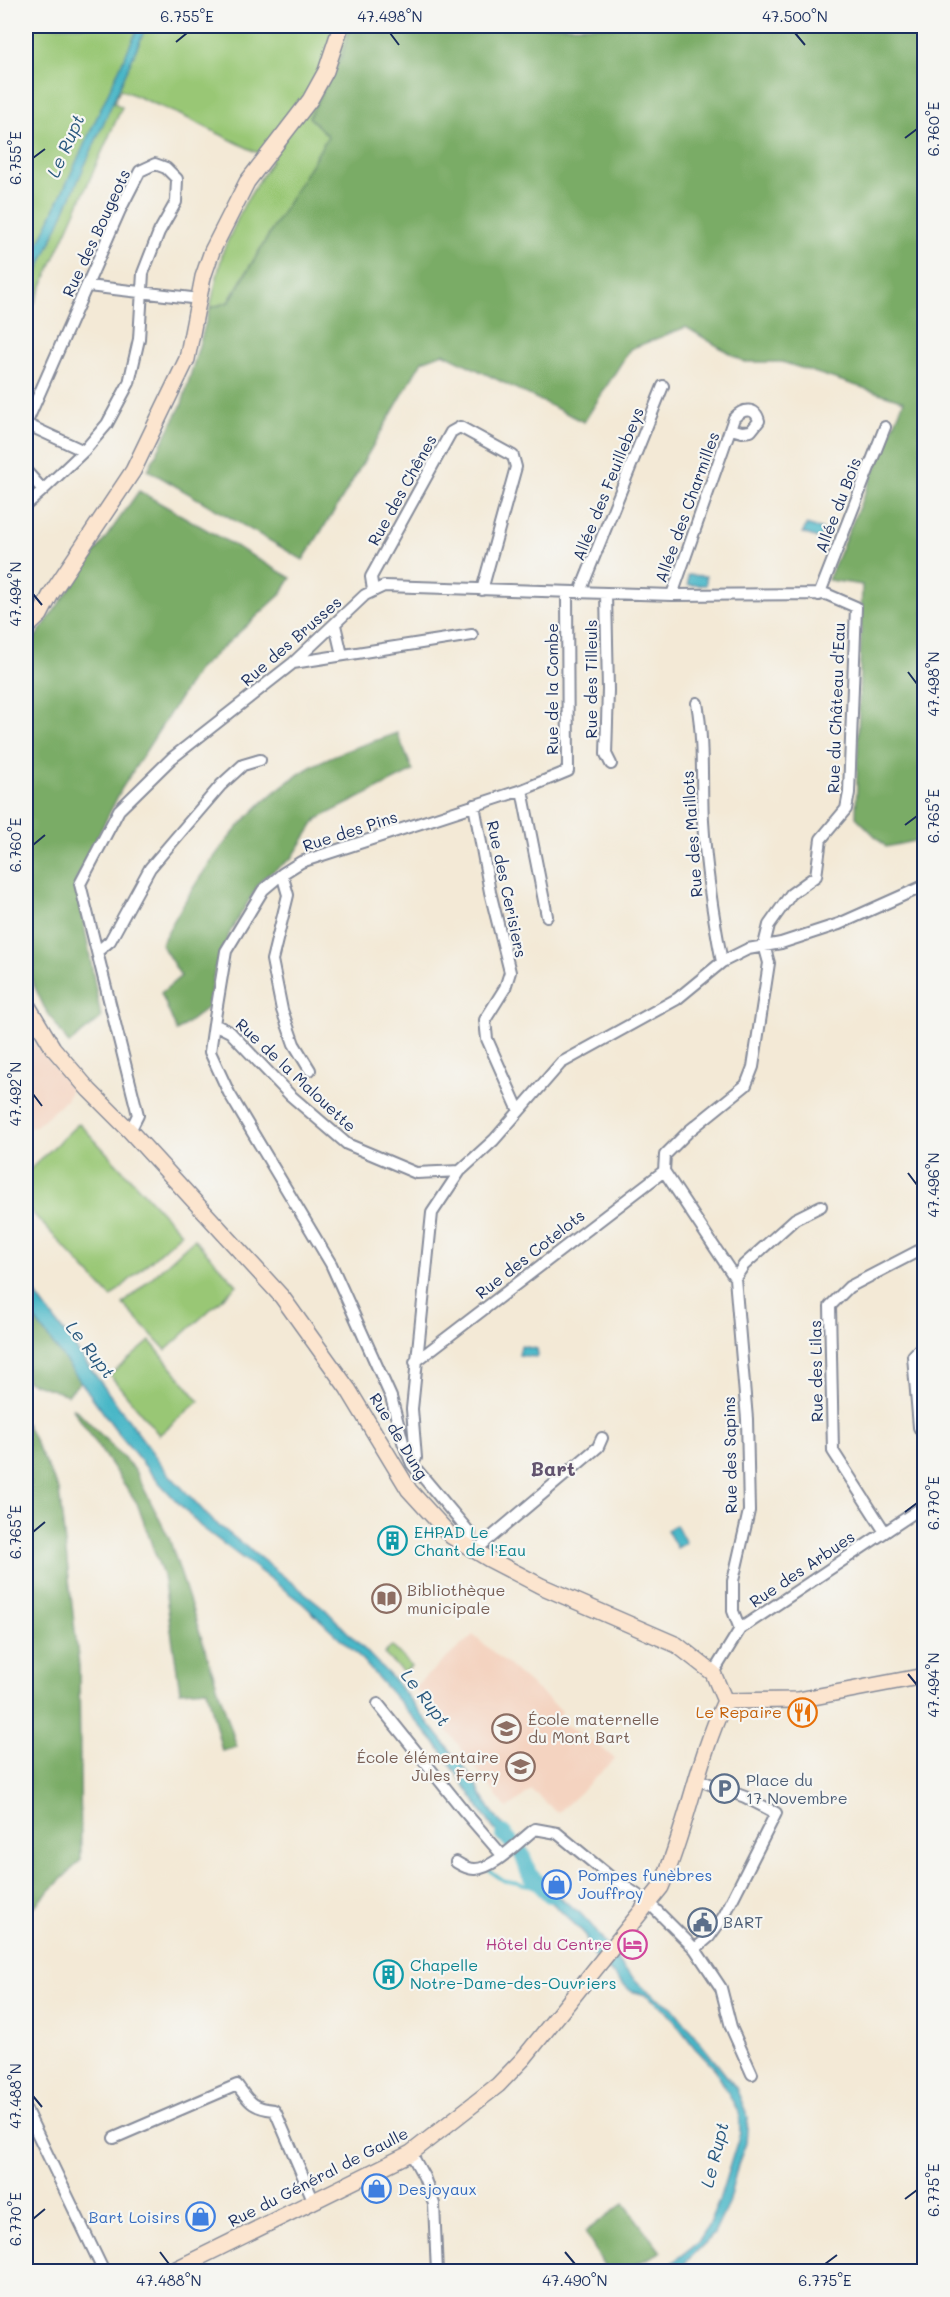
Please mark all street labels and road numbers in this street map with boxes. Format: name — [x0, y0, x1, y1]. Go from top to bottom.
street label: Rue des Bougeots — [57, 166, 134, 300]
street label: Allée des Feuillebeys — [567, 404, 648, 564]
street label: Allée des Charmilles — [650, 429, 724, 585]
street label: Rue des Chênes — [362, 430, 441, 549]
street label: Allée du Bois — [810, 454, 865, 555]
street label: Rue des Brusses — [236, 591, 345, 690]
street label: Rue des Tilleuls — [580, 619, 601, 739]
street label: Rue du Château d'Eau — [822, 622, 849, 794]
street label: Rue de la Combe — [541, 623, 562, 755]
street label: Rue des Maillots — [677, 770, 706, 898]
street label: Rue des Pins — [300, 805, 400, 856]
street label: Rue des Cerisiers — [483, 818, 532, 959]
street label: Rue de la Malouette — [232, 1013, 361, 1136]
street label: Rue des Cotelots — [471, 1204, 589, 1303]
street label: Rue des Lilas — [804, 1320, 827, 1422]
street label: Rue de Dung — [365, 1389, 433, 1483]
street label: Rue des Sapins — [718, 1396, 741, 1514]
street label: Rue des Arbues — [745, 1526, 858, 1612]
street label: Rue du Général de Gaulle — [224, 2122, 411, 2231]

